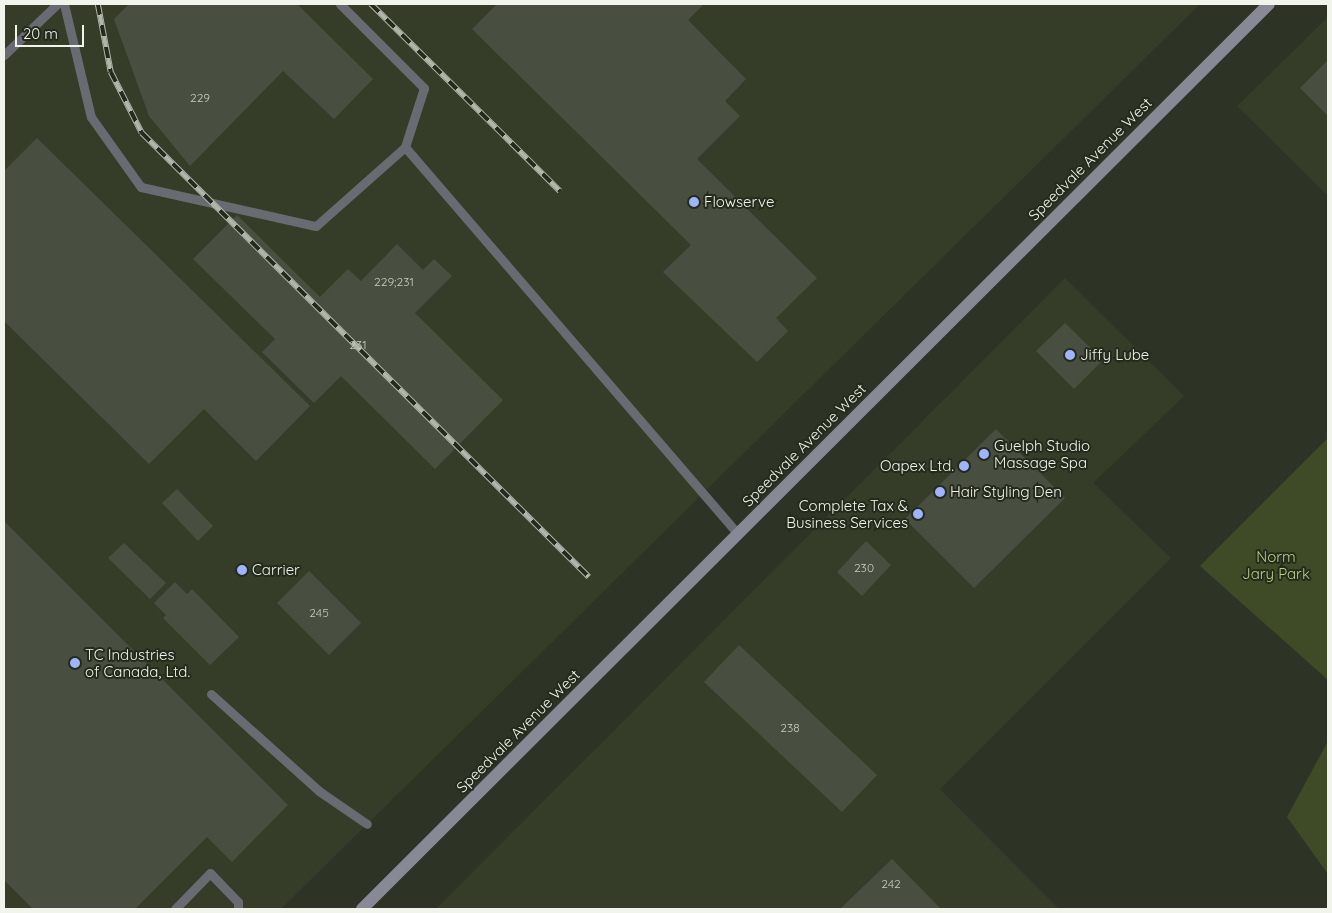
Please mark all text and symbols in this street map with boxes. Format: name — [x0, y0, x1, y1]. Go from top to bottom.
scale bar — [18, 15, 86, 47]
text: 20 m — [23, 24, 58, 43]
house number: 229 — [190, 91, 210, 105]
street label: Speedvale Avenue West — [1025, 94, 1155, 224]
place label: Flowserve — [704, 193, 774, 211]
marker: Flowserve — [688, 196, 700, 208]
house number: 229;231 — [374, 275, 414, 289]
house number: 231 — [349, 338, 367, 352]
place label: Jiffy Lube — [1080, 346, 1149, 364]
marker: Jiffy Lube — [1064, 349, 1076, 361]
street label: Speedvale Avenue West — [739, 380, 869, 510]
place label: Guelph Studio Massage Spa — [994, 436, 1090, 471]
marker: Guelph Studio Massage Spa — [978, 448, 990, 460]
place label: Oapex Ltd. — [880, 457, 954, 475]
marker: Oapex Ltd. — [958, 460, 970, 472]
place label: Hair Styling Den — [950, 483, 1062, 501]
marker: Hair Styling Den — [934, 486, 946, 498]
place label: Complete Tax & Business Services — [786, 496, 908, 531]
marker: Complete Tax & Business Services — [912, 508, 924, 520]
park label: Norm Jary Park — [1242, 547, 1310, 582]
place label: Carrier — [252, 561, 300, 579]
house number: 230 — [854, 561, 874, 575]
marker: Carrier — [236, 564, 248, 576]
house number: 245 — [309, 606, 329, 620]
place label: TC Industries of Canada, Ltd. — [85, 645, 190, 680]
marker: TC Industries of Canada, Ltd. — [69, 657, 81, 669]
street label: Speedvale Avenue West — [453, 666, 583, 796]
house number: 238 — [780, 721, 800, 735]
house number: 242 — [881, 877, 901, 891]

